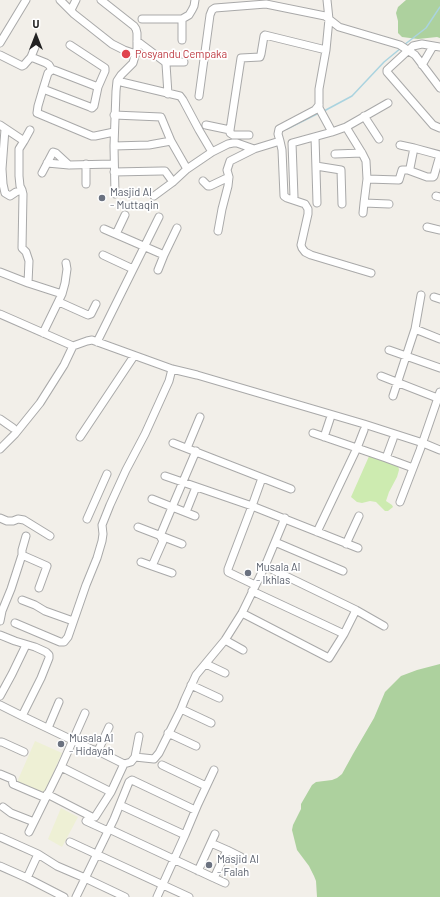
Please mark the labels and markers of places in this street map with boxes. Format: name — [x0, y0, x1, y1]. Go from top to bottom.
place label: Posyandu Cempaka — [135, 47, 227, 61]
marker: Posyandu Cempaka — [120, 48, 132, 60]
place label: Masjid Al - Muttaqin — [110, 185, 159, 211]
marker: Masjid Al - Muttaqin — [97, 193, 107, 203]
place label: Musala Al - Ikhlas — [256, 560, 300, 586]
marker: Musala Al - Ikhlas — [243, 568, 253, 578]
place label: Musala Al - Hidayah — [69, 731, 114, 757]
marker: Musala Al - Hidayah — [56, 739, 66, 749]
place label: Masjid Al - Falah — [217, 852, 259, 878]
marker: Masjid Al - Falah — [204, 860, 214, 870]

